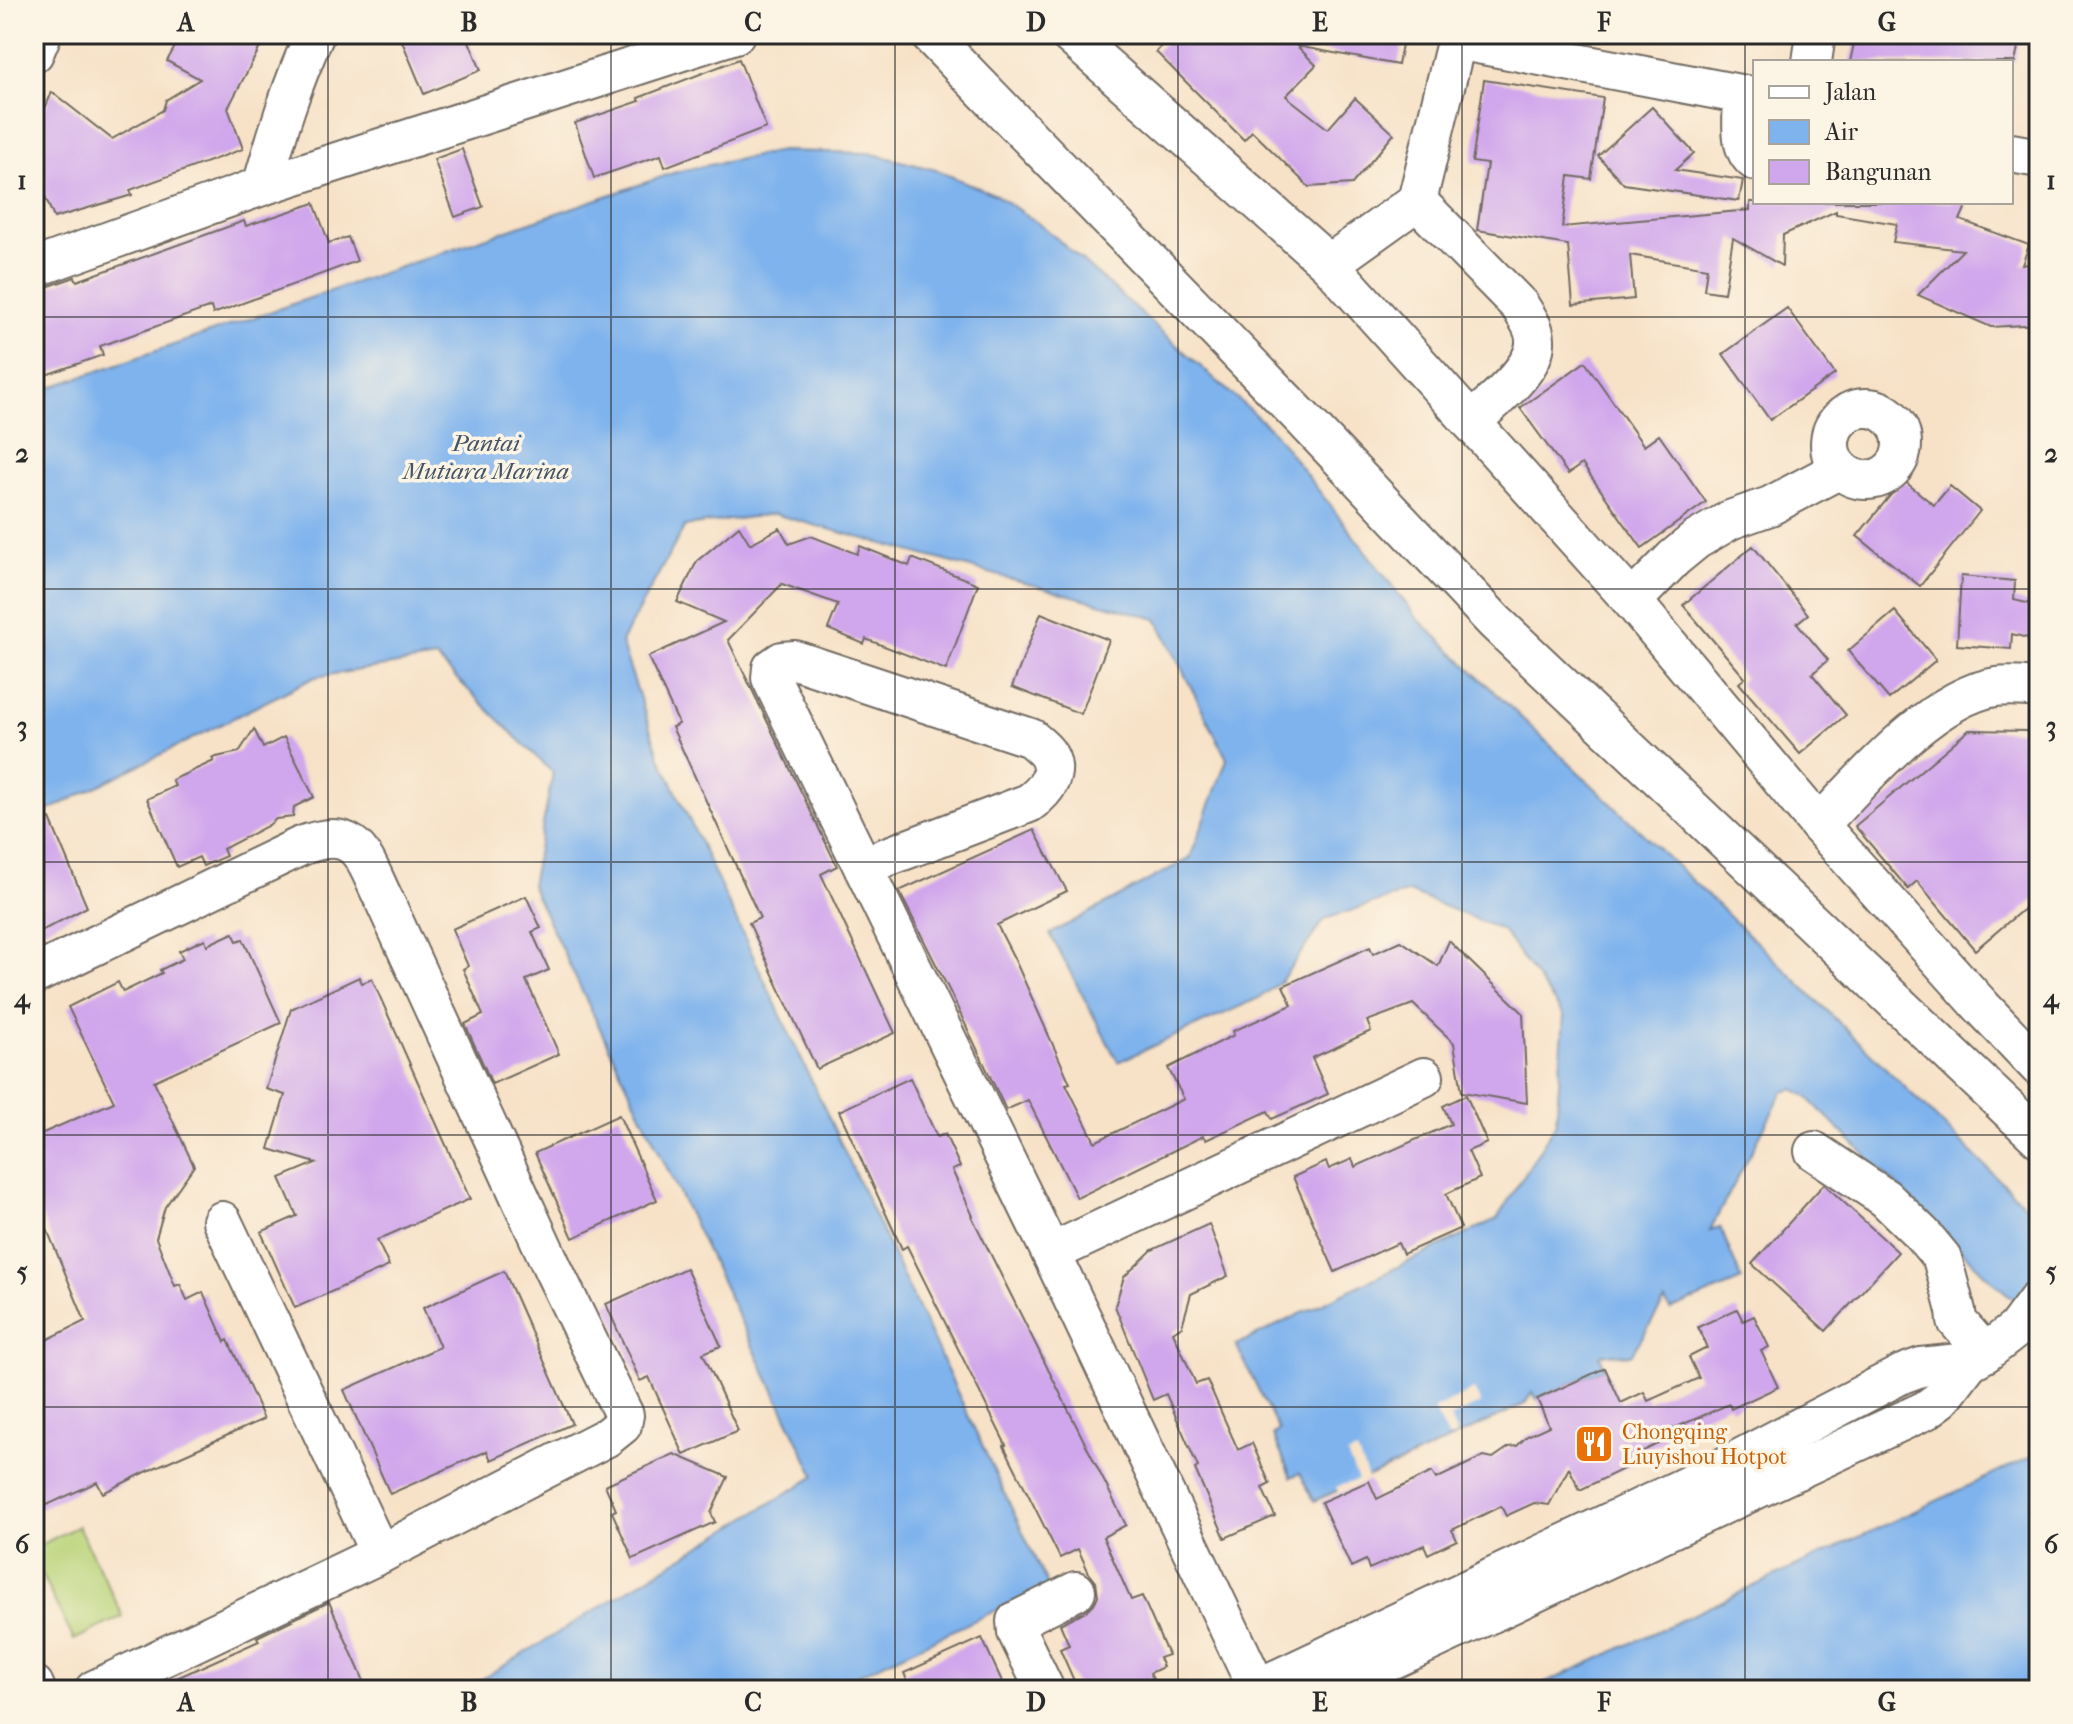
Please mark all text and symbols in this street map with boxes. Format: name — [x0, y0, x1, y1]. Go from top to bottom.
text: A — [176, 7, 196, 38]
text: B — [461, 7, 478, 38]
text: C — [744, 7, 762, 38]
text: D — [1026, 7, 1046, 38]
text: E — [1312, 7, 1328, 38]
text: F — [1596, 7, 1611, 38]
text: G — [1878, 7, 1896, 38]
legend — [1753, 60, 2013, 204]
text: Jalan — [1823, 78, 1876, 106]
text: Air — [1824, 118, 1859, 146]
text: Bangunan — [1825, 158, 1931, 186]
text: 1 — [17, 165, 27, 196]
text: 1 — [2046, 165, 2056, 196]
water label: Pantai Mutiara Marina — [401, 429, 569, 485]
text: 2 — [15, 438, 29, 469]
text: 2 — [2044, 438, 2058, 469]
text: 3 — [17, 711, 27, 742]
text: 3 — [2046, 711, 2056, 742]
text: 4 — [13, 983, 31, 1015]
text: 4 — [2042, 983, 2060, 1015]
text: 5 — [16, 1256, 28, 1287]
text: 5 — [2045, 1256, 2057, 1287]
place label: Chongqing Liuyishou Hotpot — [1622, 1419, 1787, 1470]
restaurant icon: Chongqing Liuyishou Hotpot — [1573, 1423, 1615, 1465]
text: 6 — [15, 1529, 30, 1560]
text: 6 — [2044, 1529, 2059, 1560]
text: A — [176, 1687, 196, 1718]
text: B — [461, 1687, 478, 1718]
text: C — [744, 1687, 762, 1718]
text: D — [1026, 1687, 1046, 1718]
text: E — [1312, 1687, 1328, 1718]
text: F — [1596, 1687, 1611, 1718]
text: G — [1878, 1687, 1896, 1718]

